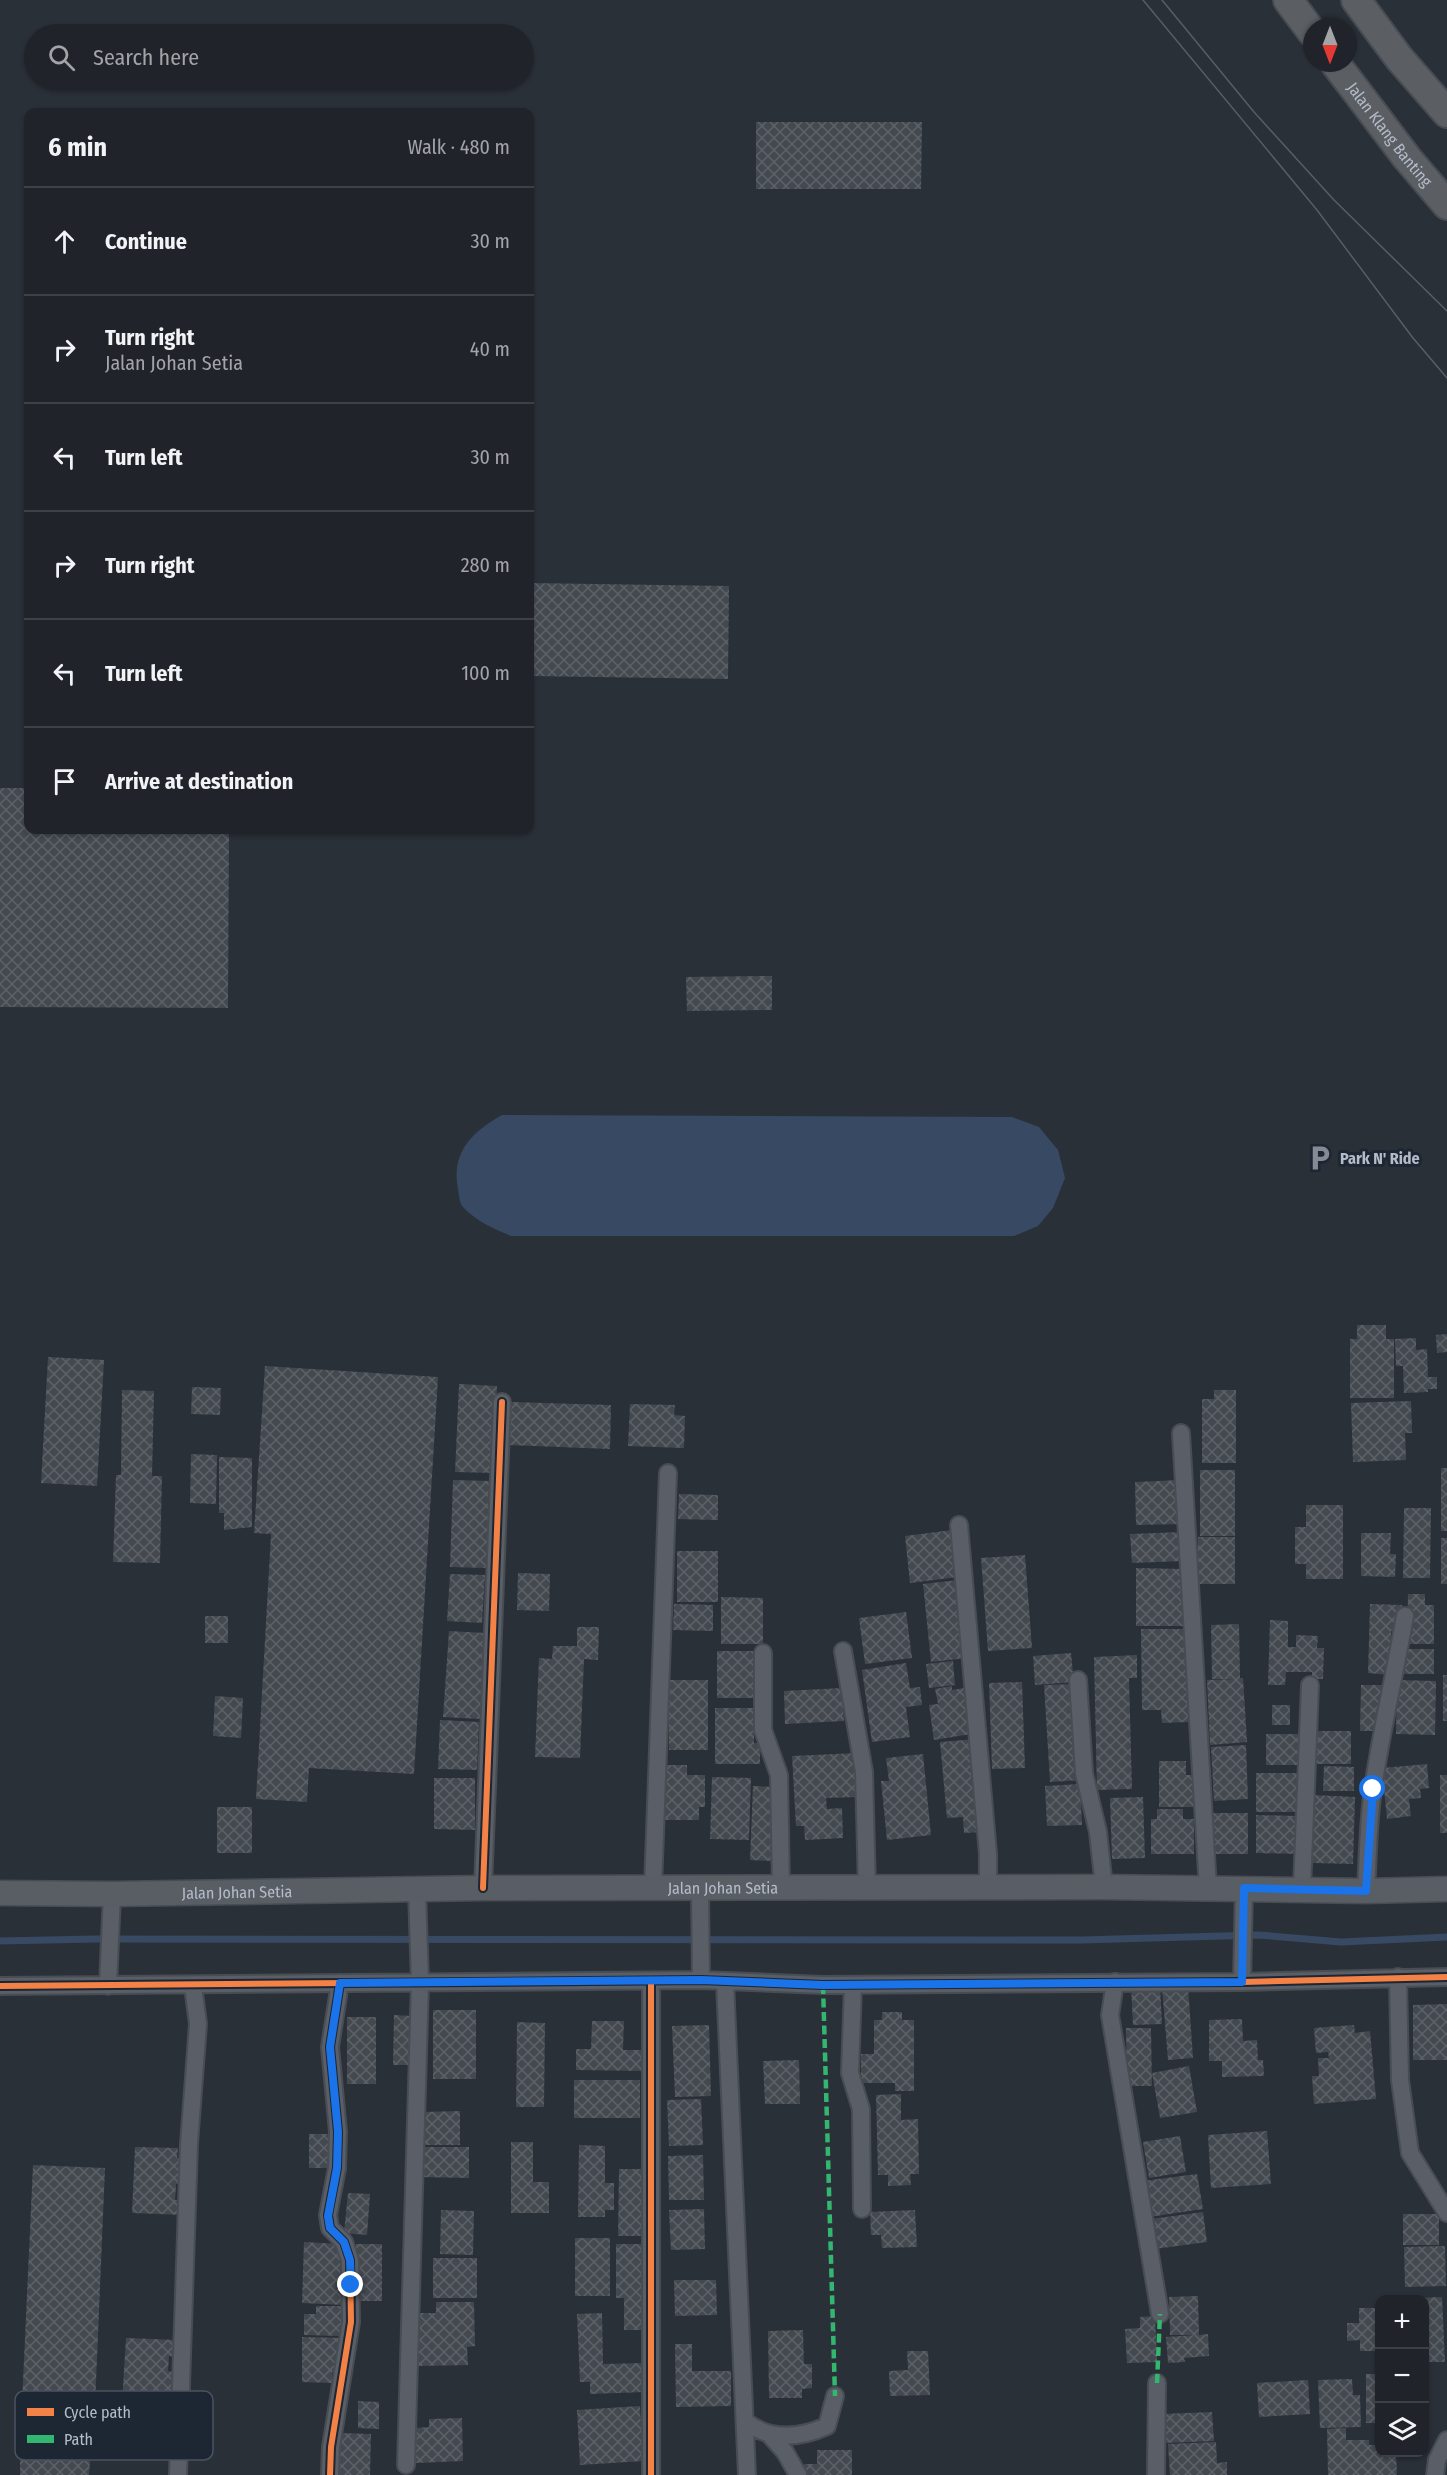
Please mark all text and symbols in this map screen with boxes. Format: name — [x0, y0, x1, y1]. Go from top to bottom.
north arrow — [1303, 18, 1357, 72]
search box — [24, 24, 534, 90]
icon: search — [45, 41, 78, 74]
text: Search here — [93, 44, 199, 71]
street label: Jalan Klang Banting — [1344, 78, 1437, 191]
text: 6 min — [48, 132, 107, 163]
text: Walk · 480 m — [408, 135, 510, 159]
icon: ahead — [48, 225, 81, 258]
text: Continue — [105, 228, 187, 255]
text: 30 m — [470, 229, 510, 253]
text: Turn right — [105, 324, 194, 351]
icon: right — [48, 333, 81, 366]
text: 40 m — [470, 337, 510, 361]
text: Jalan Johan Setia — [105, 351, 243, 375]
icon: left — [48, 441, 81, 474]
text: Turn left — [105, 444, 183, 471]
text: 30 m — [470, 445, 510, 469]
icon: right — [48, 549, 81, 582]
text: Turn right — [105, 552, 194, 579]
text: 280 m — [461, 553, 510, 577]
icon: left — [48, 657, 81, 690]
text: Turn left — [105, 660, 183, 687]
text: 100 m — [461, 661, 510, 685]
icon: arrive — [48, 765, 81, 798]
text: Arrive at destination — [105, 768, 293, 795]
parking icon: Park N' Ride — [1305, 1143, 1335, 1173]
place label: Park N' Ride — [1340, 1149, 1420, 1168]
route start — [1359, 1775, 1385, 1801]
street label: Jalan Johan Setia — [668, 1878, 778, 1897]
street label: Jalan Johan Setia — [182, 1882, 293, 1902]
route end — [337, 2271, 363, 2297]
map controls — [1375, 2295, 1429, 2457]
button: + — [1375, 2295, 1429, 2349]
button: − — [1375, 2349, 1429, 2403]
legend — [15, 2391, 213, 2460]
text: Cycle path — [64, 2403, 131, 2422]
button: layers — [1375, 2403, 1429, 2457]
text: Path — [64, 2430, 93, 2449]

